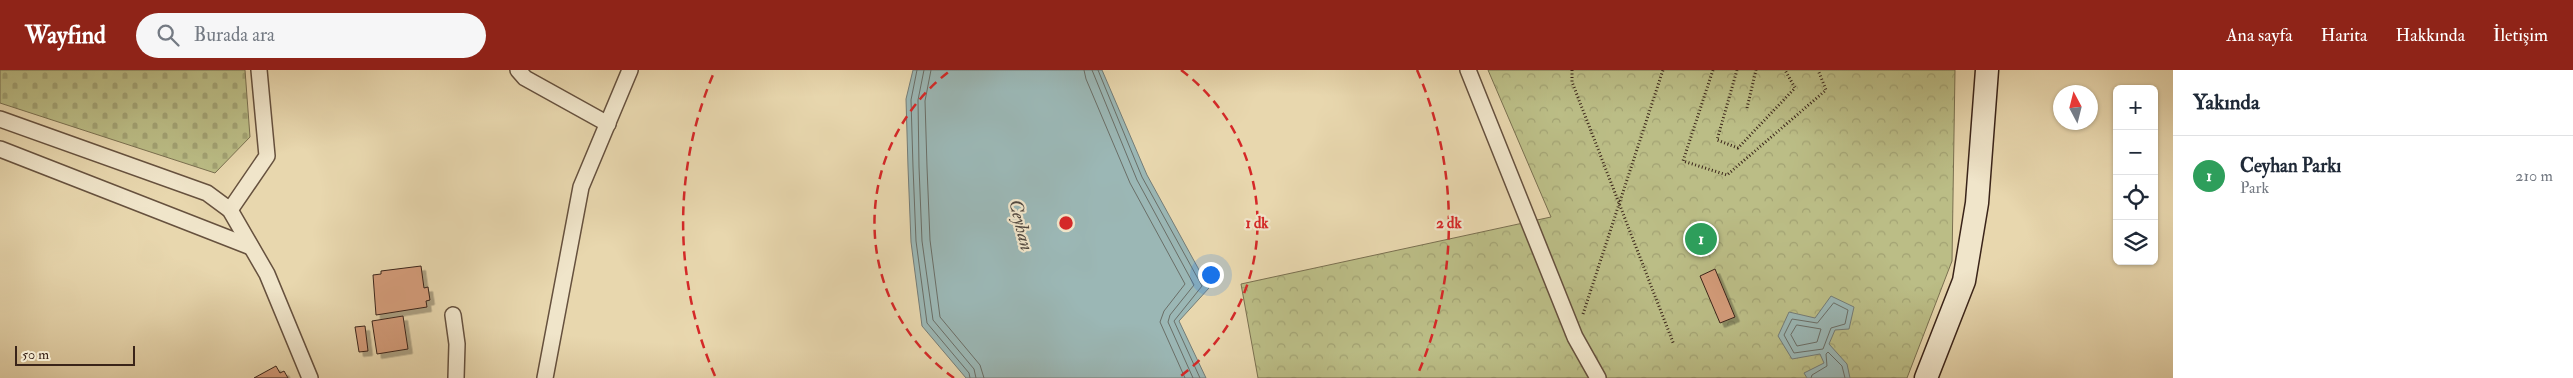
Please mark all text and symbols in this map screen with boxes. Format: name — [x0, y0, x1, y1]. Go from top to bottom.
search box — [136, 13, 486, 58]
text: Wayfind — [25, 20, 106, 51]
icon: search — [154, 21, 182, 49]
text: Burada ara — [194, 23, 275, 47]
text: Ana sayfa — [2226, 24, 2293, 47]
text: Harita — [2321, 24, 2368, 47]
text: Hakkında — [2396, 24, 2465, 47]
text: İletişim — [2493, 24, 2548, 47]
north arrow — [2053, 85, 2098, 130]
map controls — [2113, 85, 2158, 265]
button: + — [2113, 85, 2158, 130]
text: Yakında — [2193, 89, 2260, 116]
button: − — [2113, 130, 2158, 175]
text: Ceyhan Parkı — [2240, 154, 2341, 178]
text: 1 — [2206, 166, 2212, 186]
text: 210 m — [2515, 166, 2553, 186]
button: locate — [2113, 175, 2158, 220]
text: Park — [2240, 178, 2269, 198]
water label: Ceyhan — [1003, 197, 1039, 253]
centre of rings — [1057, 214, 1075, 232]
text: 1 dk — [1245, 214, 1269, 233]
text: 2 dk — [1436, 214, 1462, 233]
pin: 1 — [1685, 220, 1717, 258]
button: layers — [2113, 220, 2158, 265]
your location — [1198, 262, 1224, 288]
scale bar — [15, 343, 135, 366]
text: 50 m — [22, 346, 49, 363]

